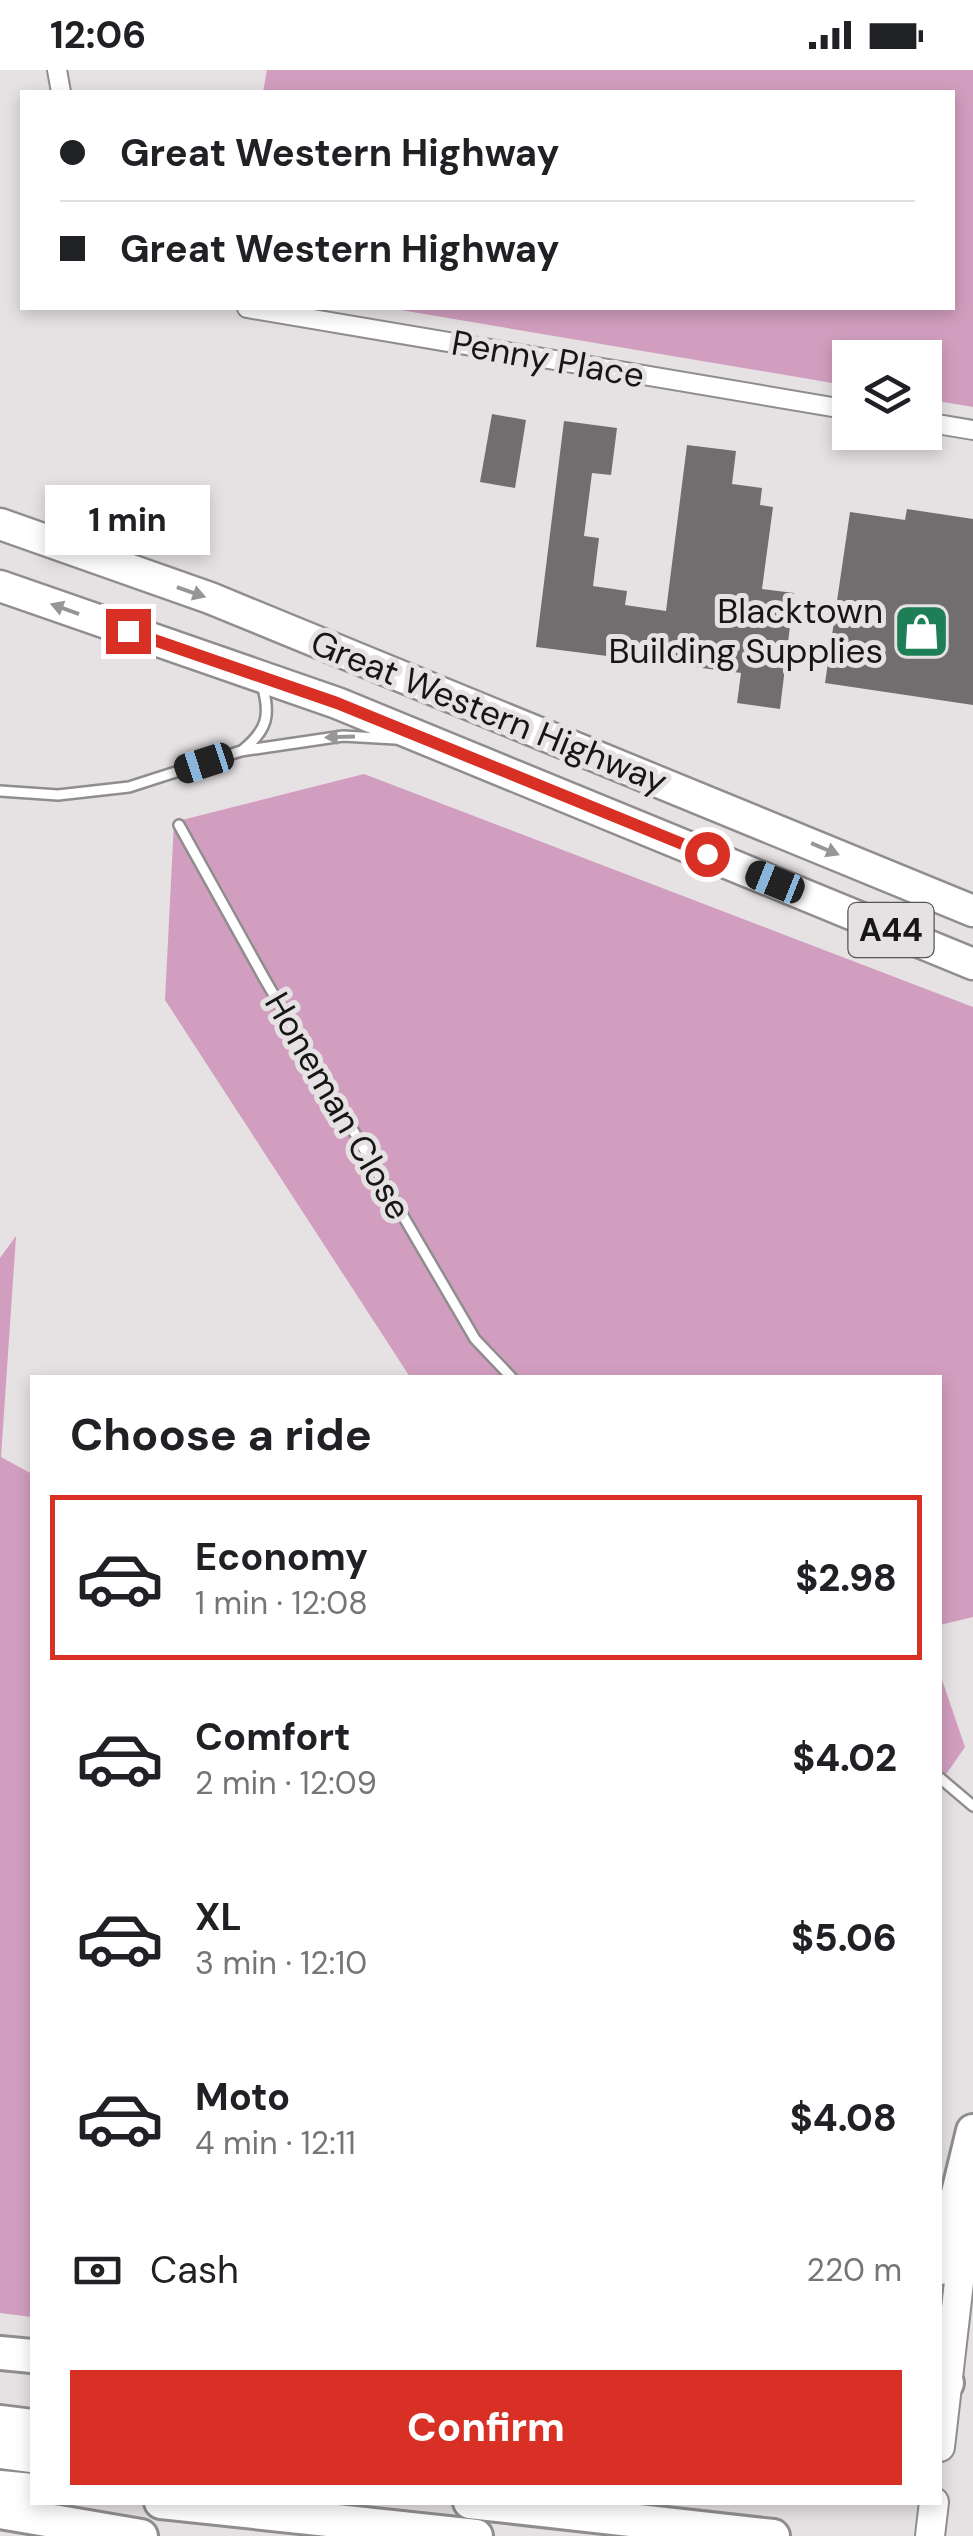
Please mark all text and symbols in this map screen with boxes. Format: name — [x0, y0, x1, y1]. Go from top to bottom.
text: 12:06 — [50, 10, 146, 60]
text: Great Western Highway — [120, 128, 559, 178]
text: Great Western Highway — [120, 224, 559, 274]
street label: Penny Place — [448, 319, 648, 399]
map controls — [832, 340, 942, 450]
button: layers — [832, 340, 942, 450]
callout: 1 min — [46, 486, 210, 556]
text: 1 min — [88, 499, 167, 541]
one-way arrow — [176, 585, 206, 600]
place label: Blacktown Building Supplies — [609, 588, 883, 674]
one-way arrow — [50, 601, 80, 616]
shop icon: Blacktown Building Supplies — [892, 601, 952, 661]
route end — [106, 609, 151, 654]
street label: Great Western Highway — [304, 619, 674, 805]
one-way arrow — [324, 730, 356, 746]
car — [171, 739, 237, 787]
route start — [685, 832, 730, 877]
one-way arrow — [810, 842, 840, 858]
car — [742, 857, 808, 907]
road number: A44 — [848, 903, 934, 957]
street label: Honeman Close — [254, 984, 422, 1228]
text: Choose a ride — [70, 1405, 372, 1464]
text: Economy — [195, 1532, 368, 1582]
icon: car — [75, 1533, 165, 1623]
text: $2.98 — [795, 1553, 897, 1603]
text: 1 min · 12:08 — [195, 1582, 368, 1624]
text: Comfort — [195, 1712, 351, 1762]
icon: car — [75, 1713, 165, 1803]
text: $4.02 — [792, 1733, 897, 1783]
text: 2 min · 12:09 — [195, 1762, 377, 1804]
text: XL — [195, 1892, 242, 1942]
icon: car — [75, 1893, 165, 1983]
text: $5.06 — [791, 1913, 897, 1963]
text: 3 min · 12:10 — [195, 1942, 367, 1984]
text: Moto — [195, 2072, 290, 2122]
icon: car — [75, 2073, 165, 2163]
text: $4.08 — [790, 2093, 897, 2143]
text: 4 min · 12:11 — [195, 2122, 356, 2164]
icon: cash — [70, 2243, 125, 2298]
text: Cash — [150, 2245, 239, 2295]
text: 220 m — [807, 2249, 902, 2291]
button: Confirm — [70, 2370, 902, 2485]

